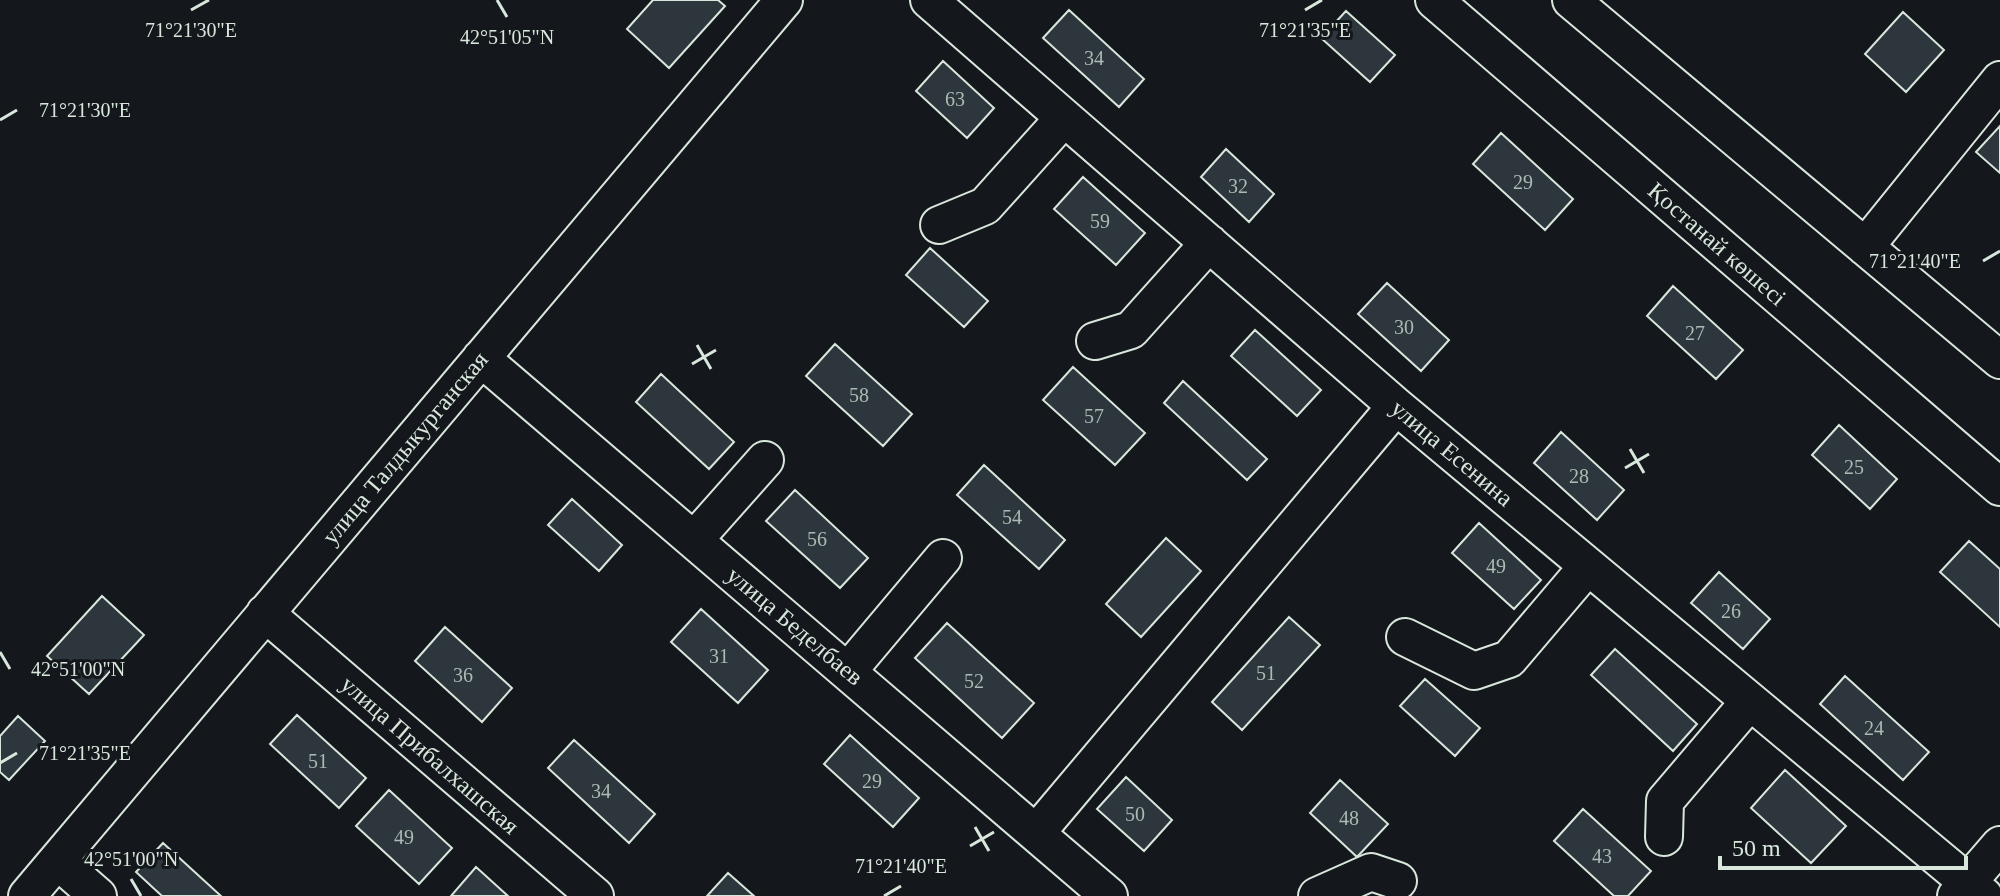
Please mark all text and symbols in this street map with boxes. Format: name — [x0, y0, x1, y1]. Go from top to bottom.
text: 71°21'30"E — [145, 19, 237, 41]
text: 71°21'35"E — [1259, 19, 1351, 41]
text: 42°51'05"N — [460, 26, 554, 48]
house number: 34 — [1084, 47, 1104, 69]
house number: 63 — [945, 88, 965, 110]
text: 71°21'30"E — [39, 99, 131, 121]
house number: 29 — [1513, 171, 1533, 193]
house number: 32 — [1228, 175, 1248, 197]
street label: Қостанай көшесі — [1643, 177, 1791, 311]
house number: 59 — [1090, 210, 1110, 232]
text: 71°21'40"E — [1869, 250, 1961, 272]
house number: 30 — [1394, 316, 1414, 338]
house number: 27 — [1685, 322, 1705, 344]
street label: улица Талдыкурганская — [317, 347, 493, 549]
house number: 58 — [849, 384, 869, 406]
street label: улица Есенина — [1386, 395, 1518, 512]
house number: 57 — [1084, 405, 1104, 427]
house number: 25 — [1844, 456, 1864, 478]
house number: 28 — [1569, 465, 1589, 487]
house number: 54 — [1002, 506, 1022, 528]
house number: 56 — [807, 528, 827, 550]
house number: 49 — [1486, 555, 1506, 577]
street label: улица Беделбаев — [722, 562, 868, 690]
house number: 26 — [1721, 600, 1741, 622]
house number: 31 — [709, 645, 729, 667]
text: 42°51'00"N — [31, 658, 125, 680]
house number: 51 — [1256, 662, 1276, 684]
house number: 36 — [453, 664, 473, 686]
house number: 52 — [964, 670, 984, 692]
street label: улица Прибалхашская — [336, 671, 524, 839]
house number: 24 — [1864, 717, 1884, 739]
text: 71°21'35"E — [39, 742, 131, 764]
house number: 51 — [308, 750, 328, 772]
house number: 29 — [862, 770, 882, 792]
house number: 34 — [591, 780, 611, 802]
house number: 50 — [1125, 803, 1145, 825]
house number: 48 — [1339, 807, 1359, 829]
scale bar — [1720, 820, 1966, 870]
house number: 49 — [394, 826, 414, 848]
text: 50 m — [1732, 835, 1781, 861]
house number: 43 — [1592, 845, 1612, 867]
text: 42°51'00"N — [84, 848, 178, 870]
text: 71°21'40"E — [855, 855, 947, 877]

